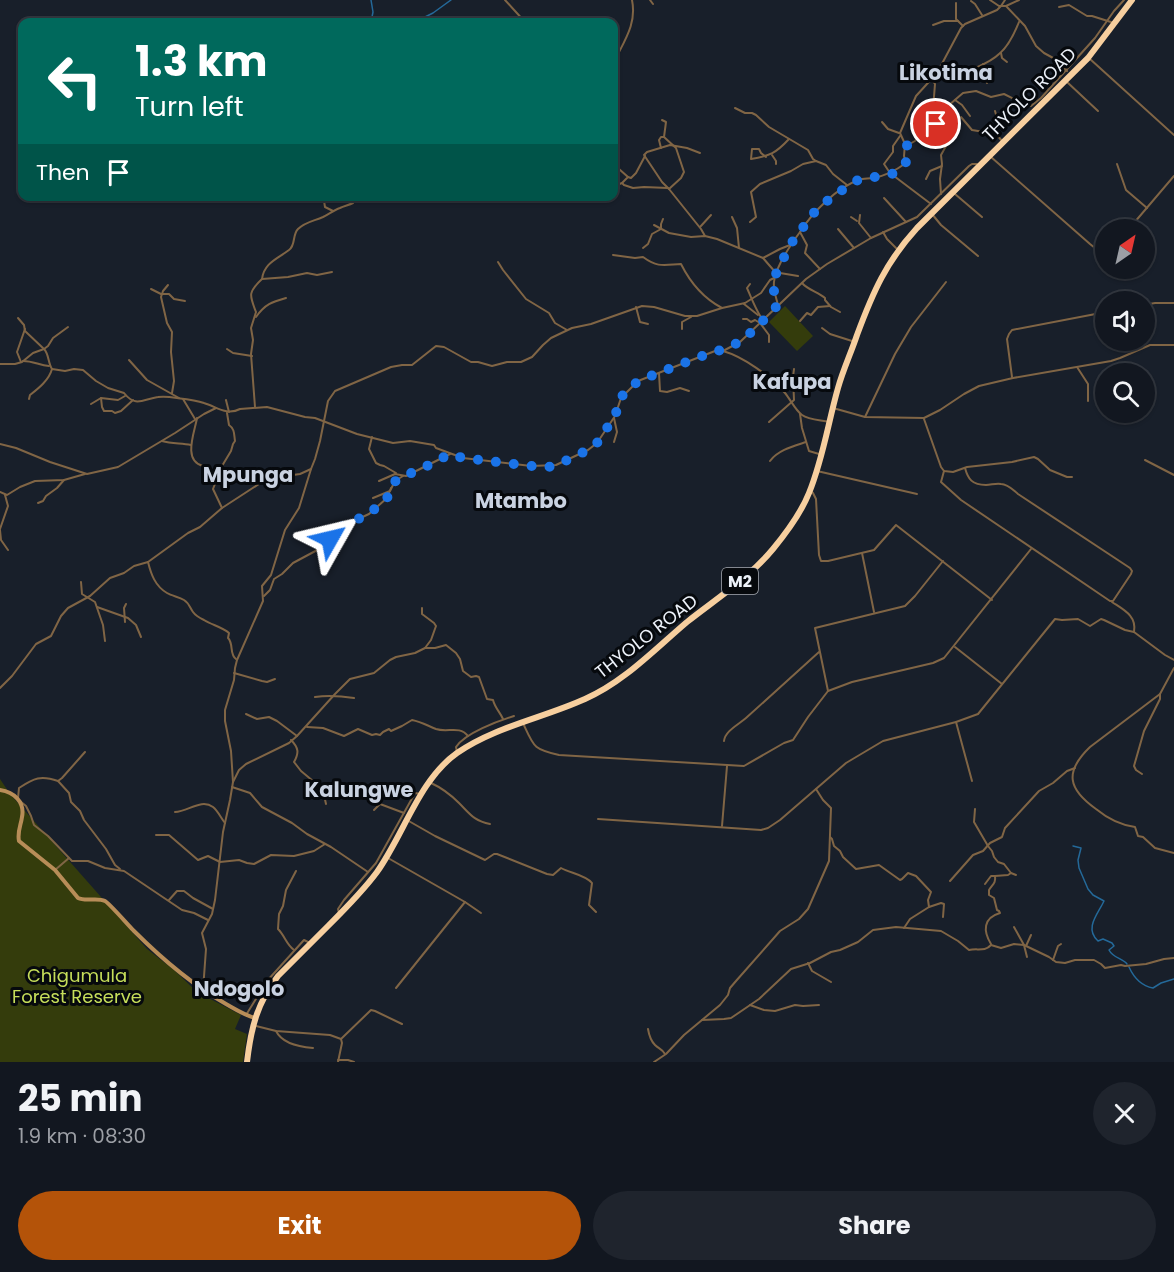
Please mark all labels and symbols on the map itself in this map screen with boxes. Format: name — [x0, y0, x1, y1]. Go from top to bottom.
street label: THYOLO ROAD — [976, 41, 1082, 147]
district label: Likotima — [899, 58, 993, 87]
pin — [910, 98, 961, 149]
north arrow — [1095, 219, 1155, 279]
district label: Kafupa — [752, 367, 832, 396]
district label: Mpunga — [203, 460, 293, 489]
district label: Mtambo — [475, 486, 567, 515]
position arrow — [298, 507, 362, 571]
road number: M2 — [722, 568, 758, 594]
street label: THYOLO ROAD — [590, 588, 702, 684]
district label: Kalungwe — [305, 775, 413, 804]
park label: Chigumula Forest Reserve — [12, 963, 142, 1009]
district label: Ndogolo — [194, 974, 284, 1003]

